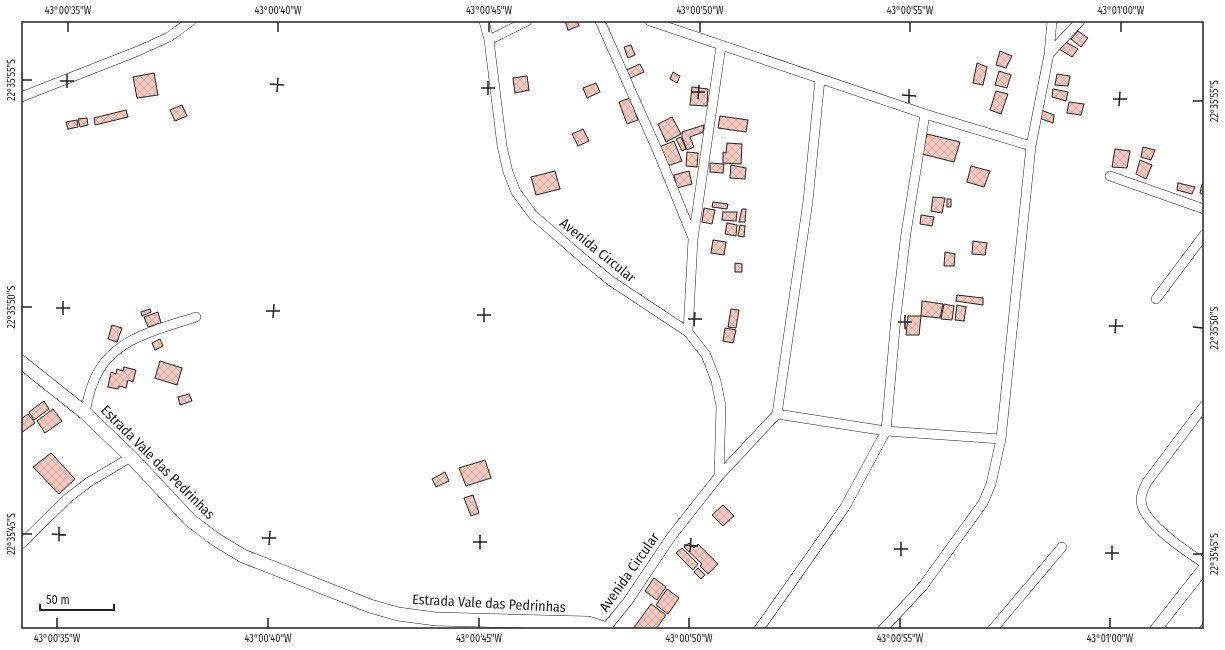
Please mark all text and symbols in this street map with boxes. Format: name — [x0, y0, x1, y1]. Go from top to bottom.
text: 43°00'35"W — [45, 5, 92, 17]
text: 43°00'40"W — [254, 5, 302, 17]
text: 43°00'45"W — [466, 5, 513, 17]
text: 43°00'50"W — [676, 5, 724, 17]
text: 43°00'55"W — [887, 5, 934, 17]
text: 43°01'00"W — [1098, 5, 1145, 17]
text: 22°35'55"S — [6, 59, 18, 101]
text: 22°35'55"S — [1209, 80, 1221, 122]
street label: Avenida Circular — [556, 215, 639, 286]
text: 22°35'50"S — [6, 286, 18, 328]
text: 22°35'50"S — [1209, 307, 1221, 349]
street label: Estrada Vale das Pedrinhas — [97, 402, 218, 523]
text: 22°35'45"S — [6, 513, 18, 555]
street label: Avenida Circular — [596, 529, 663, 615]
text: 22°35'45"S — [1209, 533, 1221, 575]
scale bar — [40, 586, 114, 612]
street label: Estrada Vale das Pedrinhas — [412, 591, 566, 616]
text: 50 m — [46, 593, 70, 607]
text: 43°00'35"W — [34, 633, 81, 645]
text: 43°00'40"W — [244, 633, 292, 645]
text: 43°00'45"W — [456, 633, 503, 645]
text: 43°00'50"W — [665, 633, 713, 645]
text: 43°00'55"W — [877, 633, 924, 645]
text: 43°01'00"W — [1087, 633, 1134, 645]

